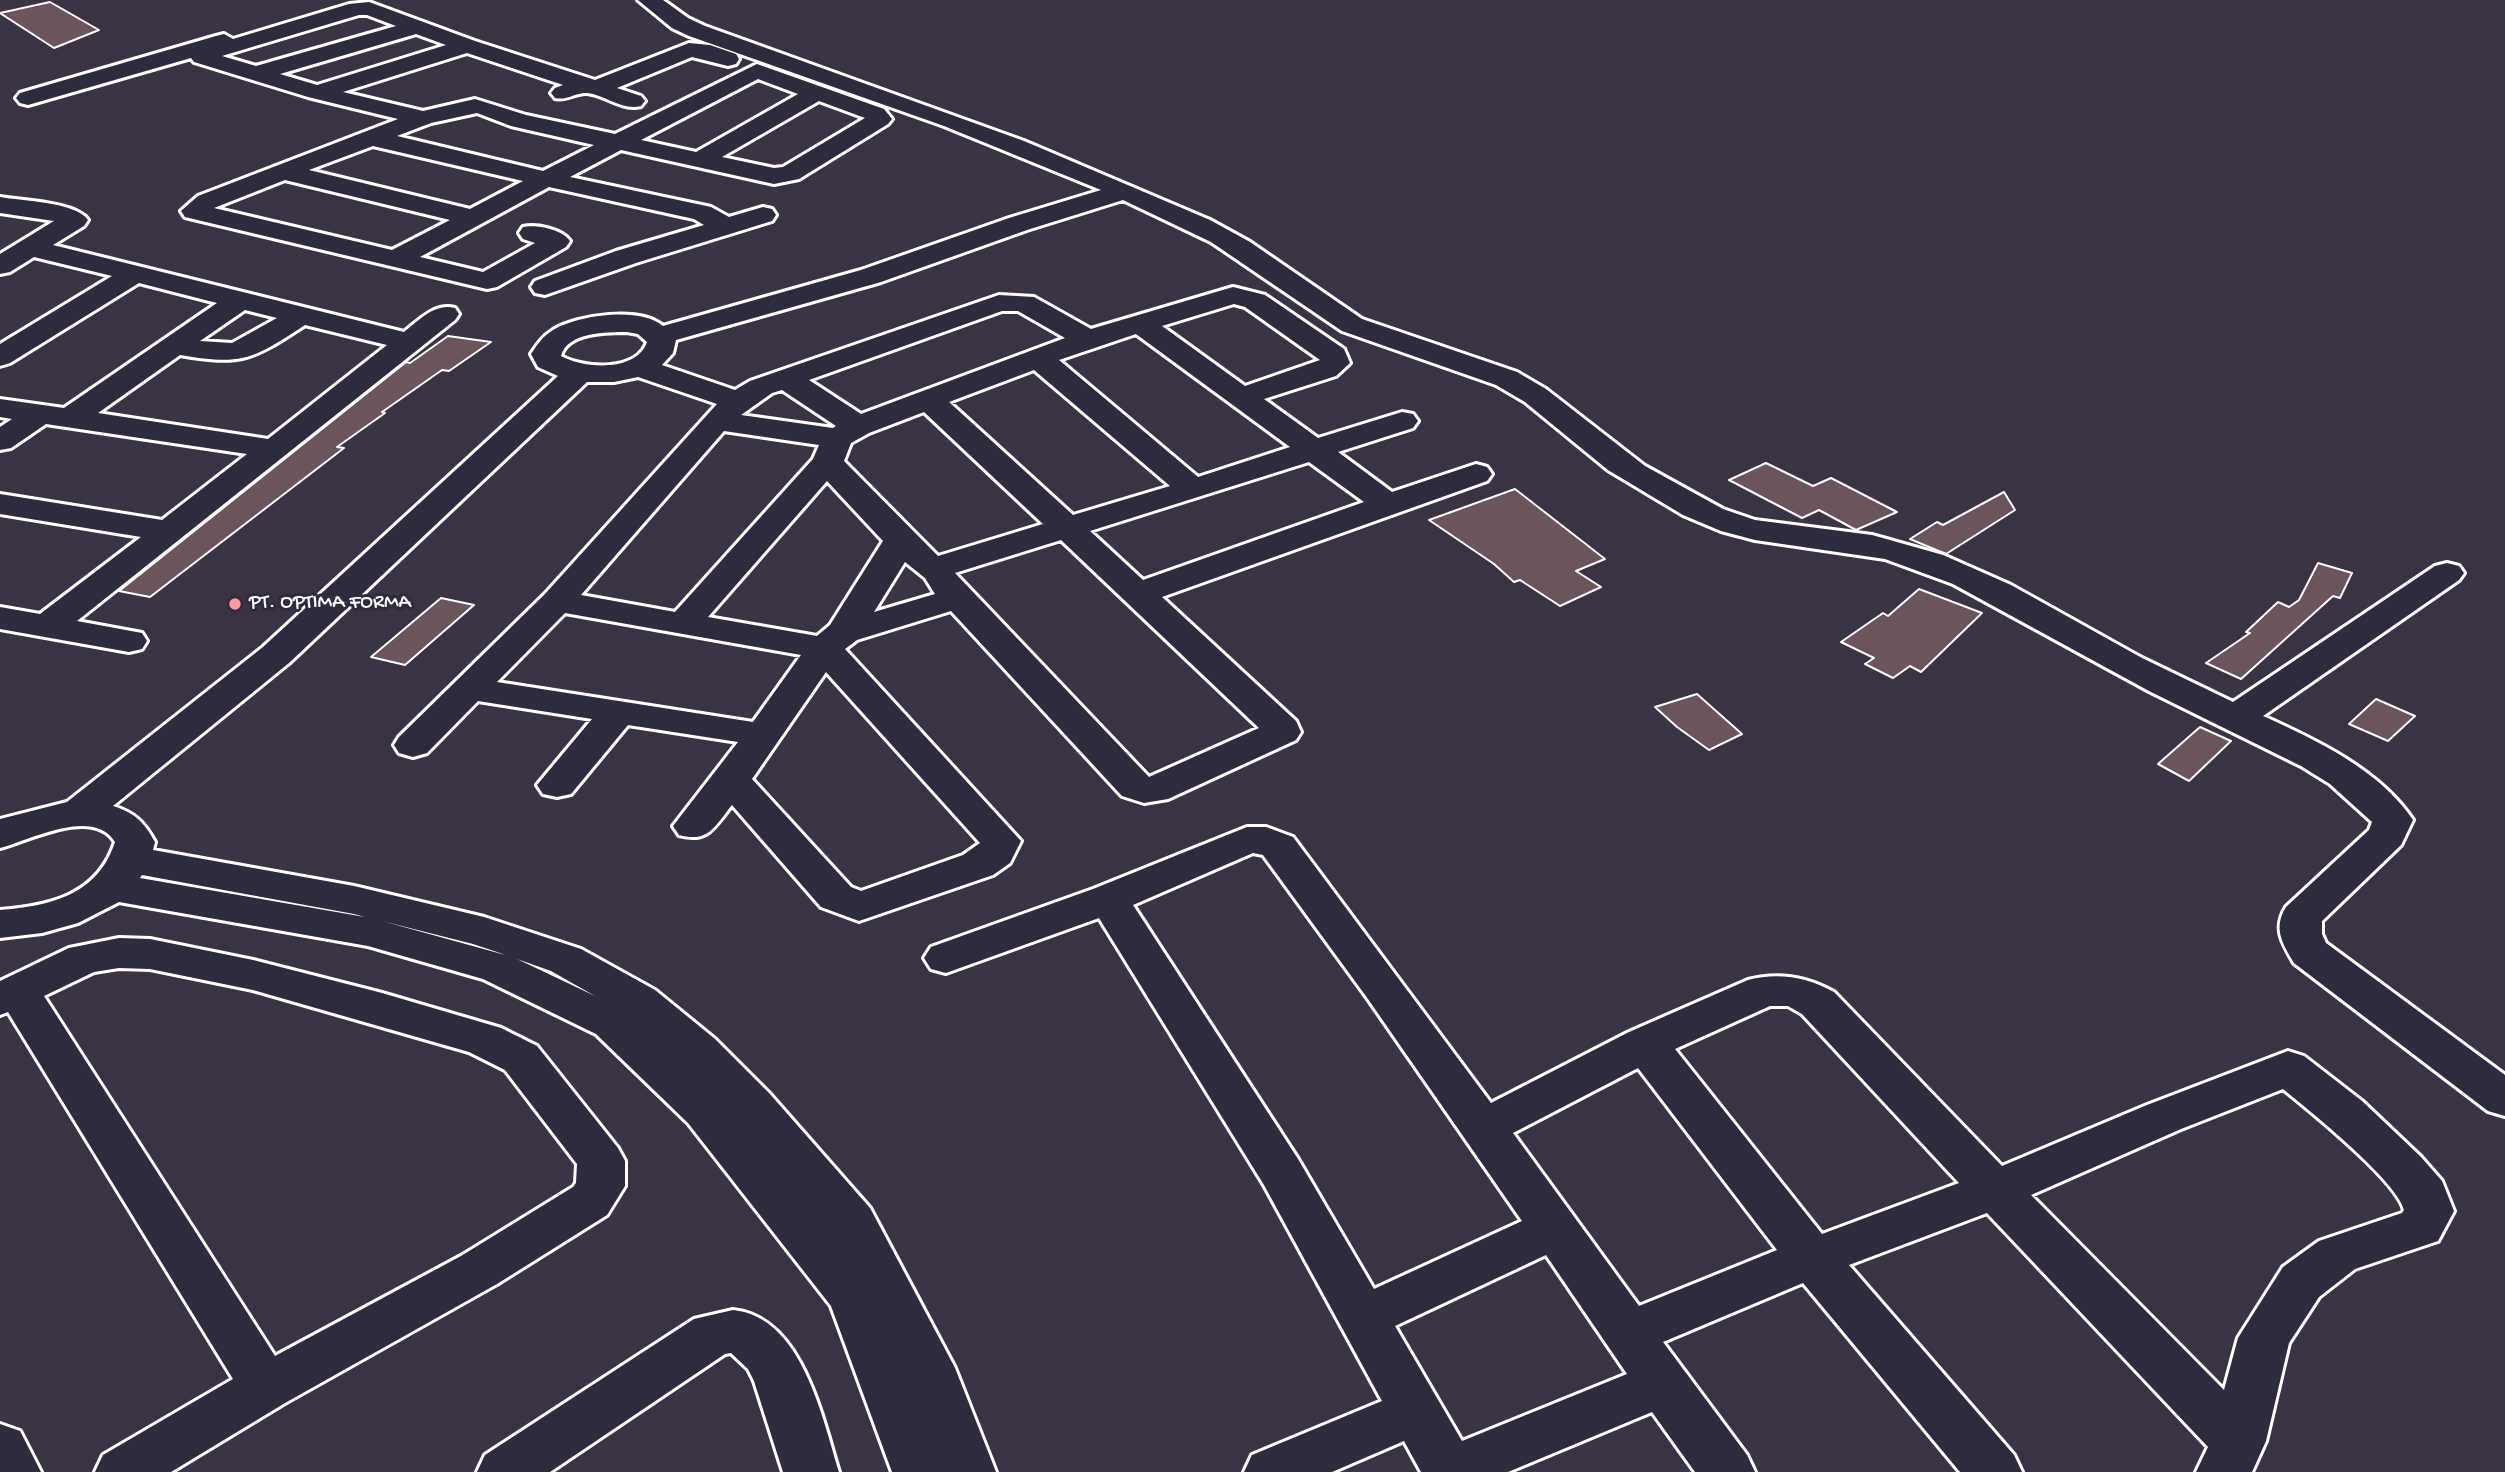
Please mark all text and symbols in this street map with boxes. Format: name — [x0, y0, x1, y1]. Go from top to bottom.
place label: PT. OPTIMA FORMA — [249, 591, 411, 617]
marker: PT. OPTIMA FORMA — [227, 596, 243, 612]

